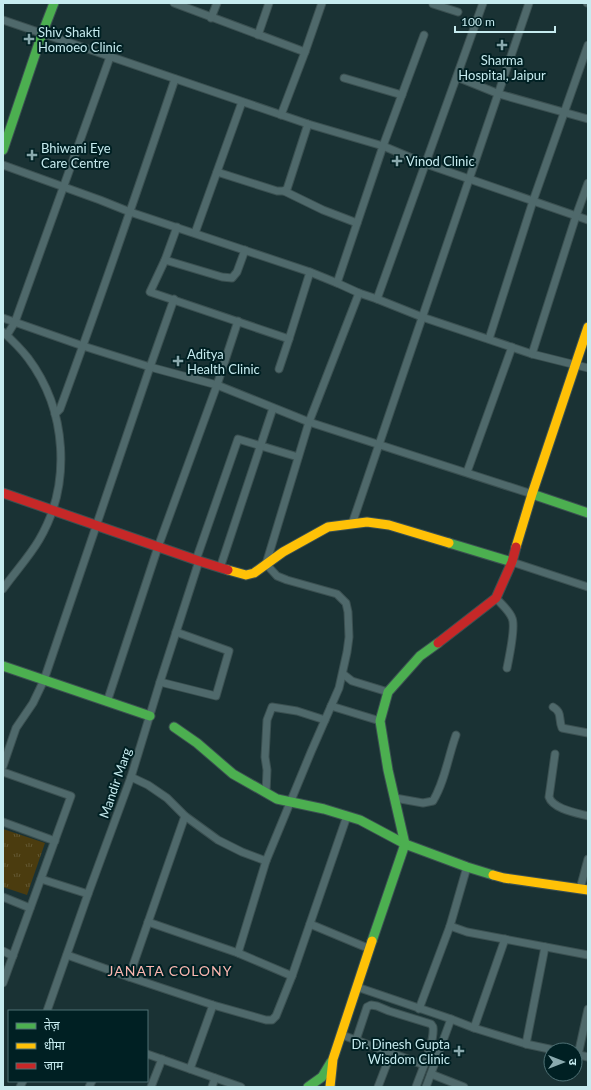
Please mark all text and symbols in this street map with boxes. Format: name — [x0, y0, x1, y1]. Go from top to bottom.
scale bar — [455, 8, 555, 34]
text: 100 m — [461, 14, 495, 29]
place label: Shiv Shakti Homoeo Clinic — [38, 24, 122, 55]
marker: Shiv Shakti Homoeo Clinic — [23, 33, 35, 45]
marker: Sharma Hospital, Jaipur — [496, 39, 508, 51]
place label: Sharma Hospital, Jaipur — [458, 52, 546, 83]
place label: Bhiwani Eye Care Centre — [41, 140, 111, 171]
marker: Bhiwani Eye Care Centre — [26, 149, 38, 161]
place label: Vinod Clinic — [406, 153, 475, 169]
marker: Vinod Clinic — [391, 155, 403, 167]
place label: Aditya Health Clinic — [187, 346, 260, 377]
marker: Aditya Health Clinic — [172, 355, 184, 367]
street label: Mandir Marg — [95, 745, 135, 820]
district label: JANATA COLONY — [107, 962, 233, 979]
legend — [8, 1010, 148, 1082]
text: तेज़ — [44, 1018, 61, 1033]
place label: Dr. Dinesh Gupta Wisdom Clinic — [351, 1036, 450, 1067]
text: धीमा — [44, 1038, 66, 1053]
north arrow — [543, 1042, 583, 1082]
marker: Dr. Dinesh Gupta Wisdom Clinic — [453, 1045, 465, 1057]
text: जाम — [44, 1058, 64, 1073]
text: उ — [567, 1059, 580, 1066]

